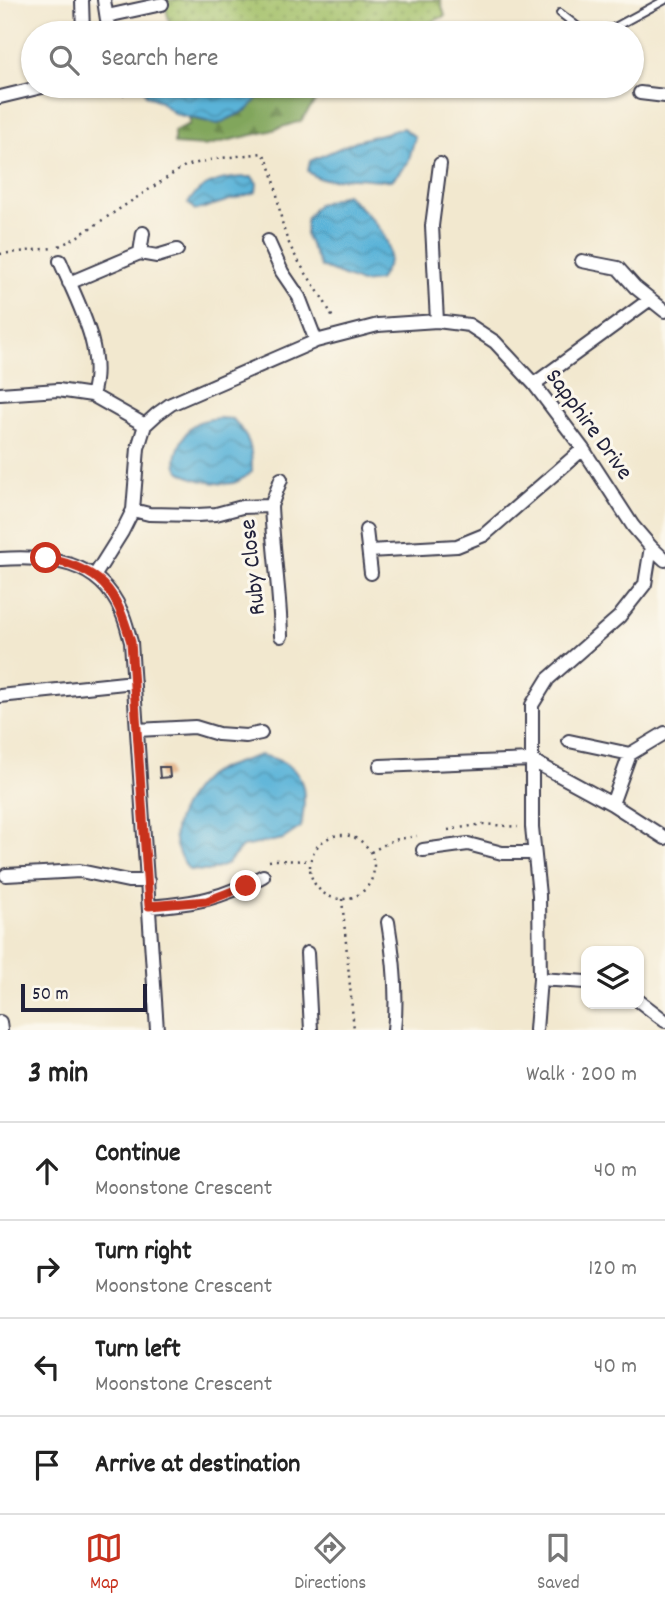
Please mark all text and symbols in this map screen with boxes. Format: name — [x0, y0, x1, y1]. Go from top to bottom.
search box — [21, 21, 644, 98]
icon: search — [45, 41, 83, 79]
text: Search here — [101, 41, 219, 78]
street label: Sapphire Drive — [536, 362, 640, 488]
street label: Ruby Close — [232, 517, 276, 617]
route start — [30, 542, 61, 573]
route end — [230, 870, 261, 901]
map controls — [581, 946, 644, 1009]
button: layers — [581, 946, 644, 1009]
scale bar — [21, 981, 147, 1013]
text: 50 m — [32, 982, 69, 1009]
text: 3 min — [28, 1054, 88, 1097]
text: Walk · 200 m — [526, 1059, 637, 1092]
text: Continue — [95, 1136, 180, 1173]
icon: ahead — [28, 1152, 66, 1190]
text: 40 m — [594, 1155, 637, 1188]
text: Moonstone Crescent — [95, 1173, 272, 1206]
text: Turn right — [95, 1234, 192, 1271]
icon: right — [28, 1250, 66, 1288]
text: 120 m — [588, 1253, 637, 1286]
text: Moonstone Crescent — [95, 1271, 272, 1304]
text: Turn left — [95, 1332, 181, 1369]
icon: left — [28, 1348, 66, 1386]
text: 40 m — [594, 1351, 637, 1384]
text: Moonstone Crescent — [95, 1369, 272, 1402]
icon: arrive — [28, 1446, 66, 1484]
text: Arrive at destination — [95, 1447, 300, 1484]
tab: Map — [85, 1529, 123, 1598]
tab: Directions — [294, 1529, 366, 1598]
tab: Saved — [537, 1529, 580, 1598]

